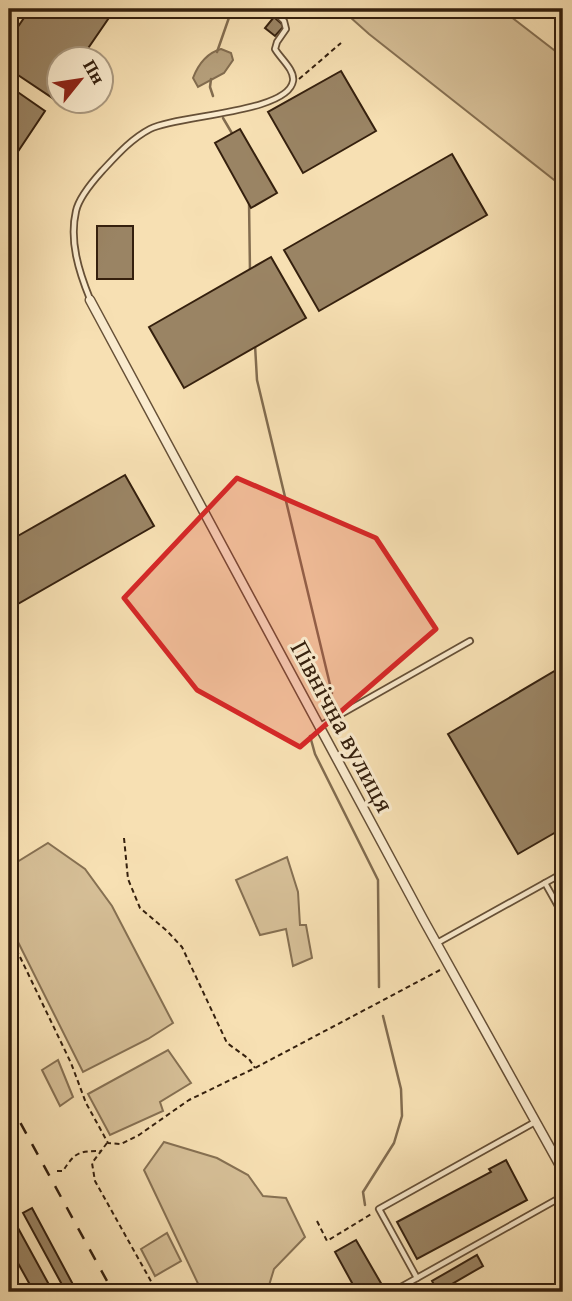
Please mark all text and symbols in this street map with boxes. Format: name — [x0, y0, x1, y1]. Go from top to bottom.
north arrow — [46, 46, 116, 116]
text: Пн — [76, 54, 113, 89]
street label: Північна вулиця — [281, 633, 405, 819]

